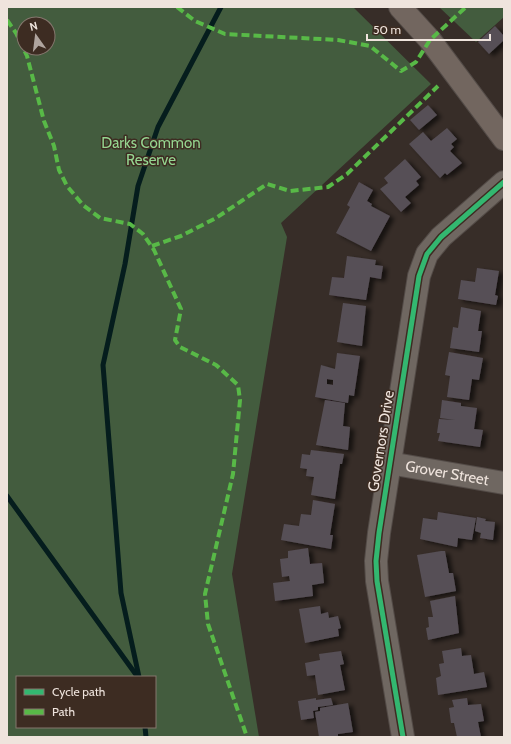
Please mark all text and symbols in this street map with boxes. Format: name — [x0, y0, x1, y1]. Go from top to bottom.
north arrow — [16, 16, 56, 56]
scale bar — [367, 16, 490, 42]
text: N — [28, 19, 39, 34]
text: 50 m — [373, 22, 401, 37]
park label: Darks Common Reserve — [101, 134, 201, 169]
street label: Governors Drive — [364, 389, 398, 493]
street label: Grover Street — [404, 457, 490, 489]
legend — [16, 676, 156, 728]
text: Cycle path — [52, 684, 105, 699]
text: Path — [52, 704, 75, 719]

